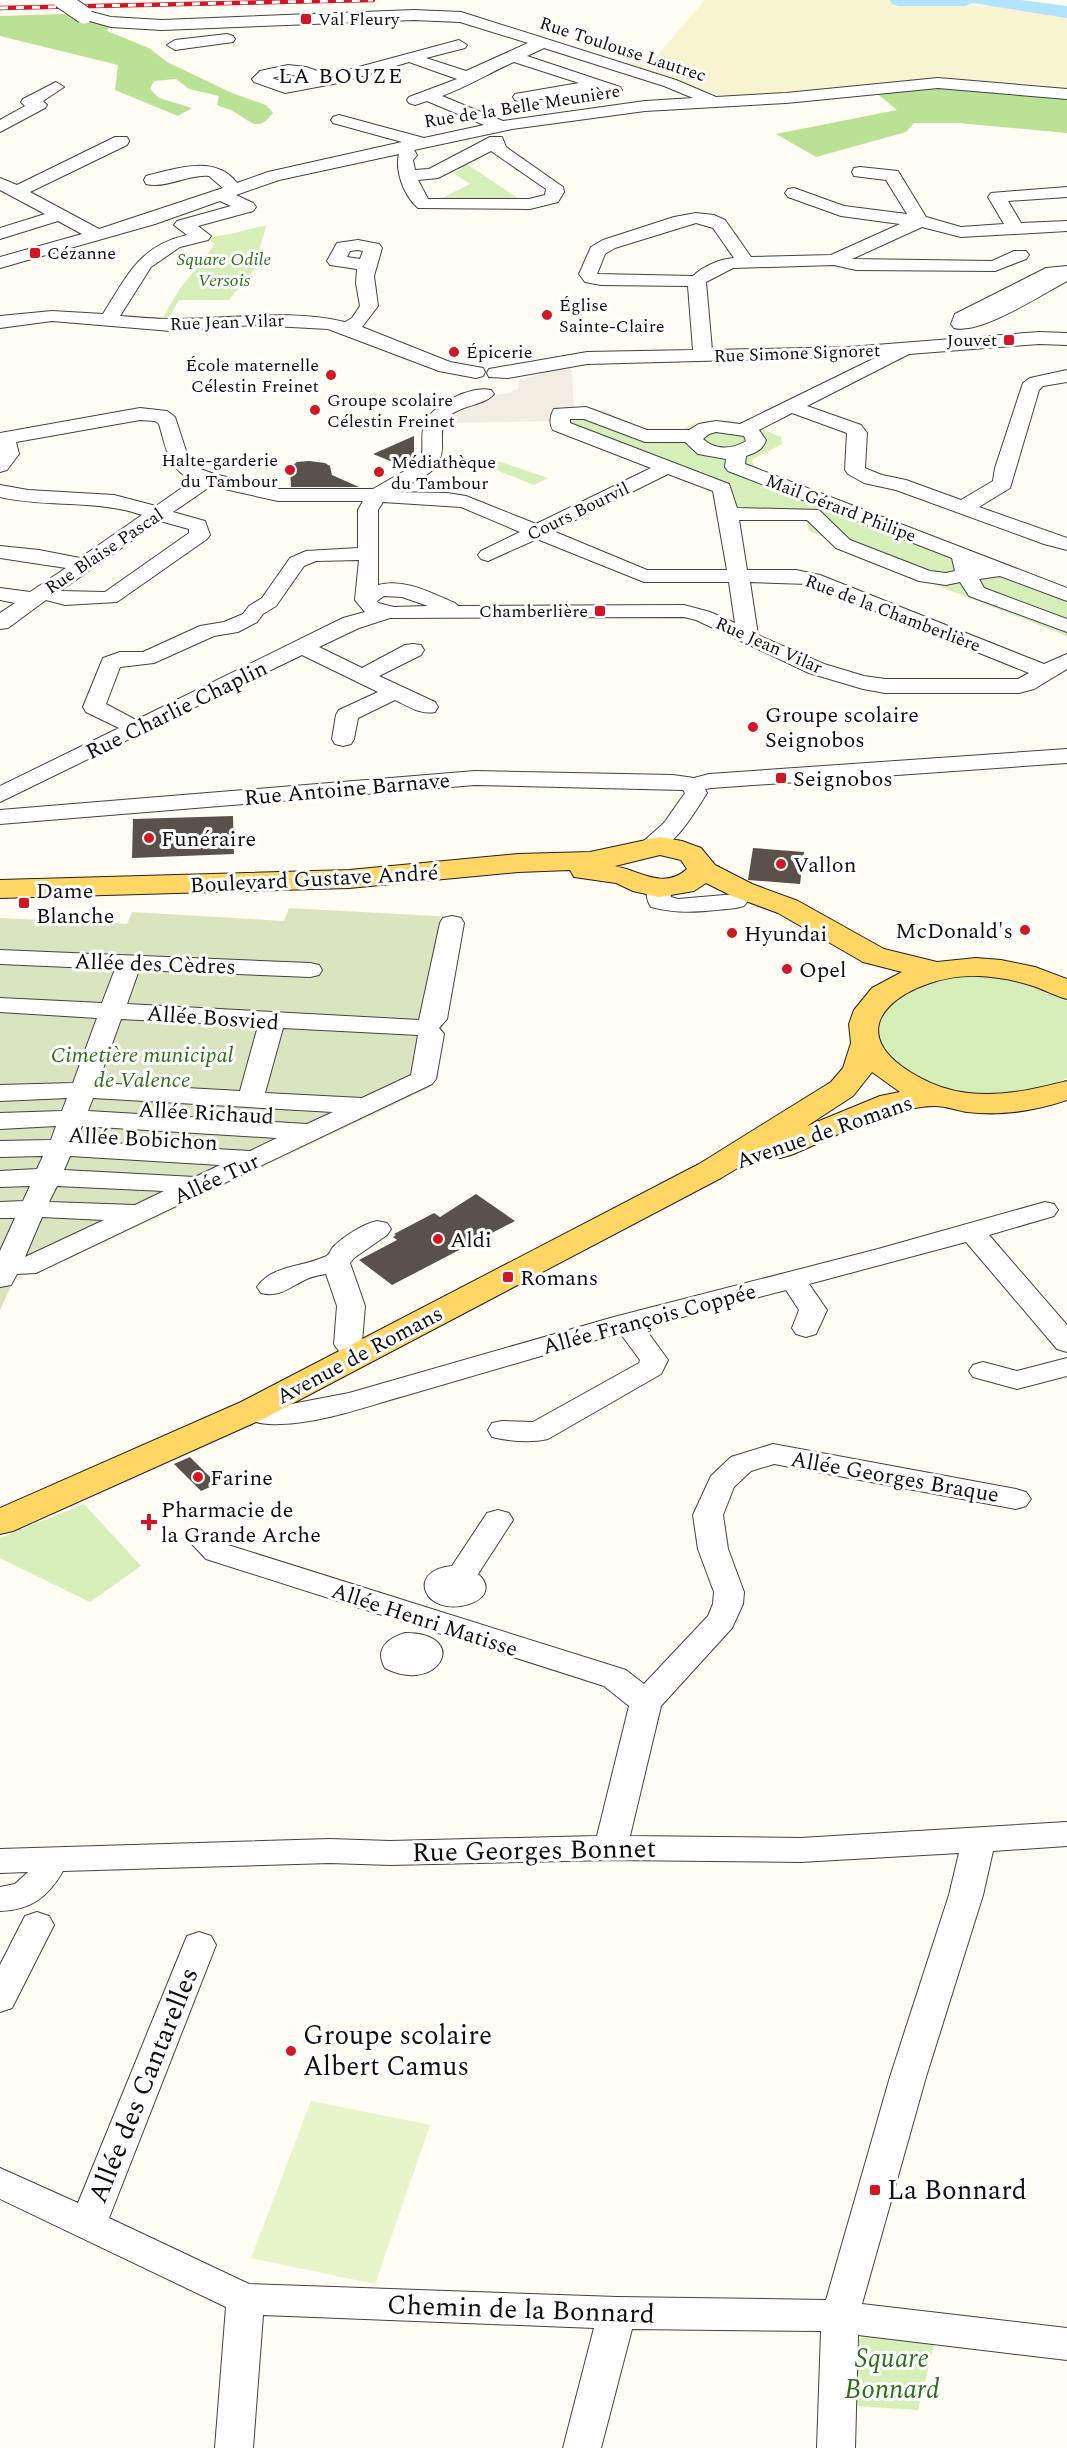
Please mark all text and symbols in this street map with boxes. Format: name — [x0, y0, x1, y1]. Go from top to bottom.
place label: Val Fleury — [318, 6, 401, 33]
street label: Rue Toulouse Lautrec — [536, 10, 710, 89]
marker: Val Fleury — [299, 12, 313, 26]
district label: LA BOUZE — [278, 60, 404, 93]
street label: Rue de la Belle Meunière — [422, 78, 622, 135]
place label: Cézanne — [47, 240, 116, 267]
marker: Cézanne — [28, 246, 42, 260]
park label: Square Odile Versois — [177, 246, 271, 294]
place label: Église Sainte-Claire — [559, 292, 665, 340]
street label: Rue Jean Vilar — [169, 307, 285, 338]
marker: Église Sainte-Claire — [540, 308, 554, 322]
place label: Jouvet — [947, 327, 997, 354]
marker: Jouvet — [1002, 333, 1016, 347]
street label: Rue Simone Signoret — [713, 337, 881, 370]
place label: Épicerie — [466, 339, 532, 366]
marker: Épicerie — [447, 345, 461, 359]
place label: École maternelle Célestin Freinet — [186, 352, 319, 400]
marker: École maternelle Célestin Freinet — [324, 368, 338, 382]
place label: Groupe scolaire Célestin Freinet — [327, 387, 455, 435]
marker: Groupe scolaire Célestin Freinet — [308, 403, 322, 417]
place label: Halte-garderie du Tambour — [162, 447, 278, 495]
place label: Médiathèque du Tambour — [391, 449, 496, 497]
marker: Halte-garderie du Tambour — [283, 463, 297, 477]
marker: Médiathèque du Tambour — [372, 465, 386, 479]
street label: Mail Gérard Philipe — [762, 467, 920, 550]
street label: Cours Bourvil — [522, 475, 634, 548]
street label: Rue Blaise Pascal — [40, 502, 169, 601]
street label: Rue de la Chamberlière — [801, 568, 985, 659]
place label: Chamberlière — [479, 598, 588, 625]
marker: Chamberlière — [593, 604, 607, 618]
street label: Rue Jean Vilar — [711, 610, 827, 681]
street label: Rue Charlie Chaplin — [80, 652, 273, 769]
place label: Groupe scolaire Seignobos — [765, 699, 919, 757]
marker: Groupe scolaire Seignobos — [746, 720, 760, 734]
place label: Seignobos — [793, 763, 893, 796]
street label: Rue Antoine Barnave — [243, 764, 451, 815]
marker: Seignobos — [774, 771, 788, 785]
place label: Funéraire — [161, 823, 256, 856]
marker: Funéraire — [142, 831, 156, 845]
place label: Vallon — [793, 849, 856, 882]
street label: Boulevard Gustave André — [189, 857, 439, 902]
marker: Vallon — [774, 857, 788, 871]
place label: Dame Blanche — [36, 875, 114, 933]
marker: Dame Blanche — [17, 896, 31, 910]
place label: McDonald's — [895, 915, 1013, 948]
place label: Hyundai — [744, 918, 827, 951]
marker: McDonald's — [1018, 923, 1032, 937]
marker: Hyundai — [725, 926, 739, 940]
street label: Allée des Cèdres — [74, 945, 236, 984]
place label: Opel — [799, 954, 846, 987]
marker: Opel — [780, 962, 794, 976]
street label: Allée Bosvied — [146, 997, 280, 1040]
park label: Cimetière municipal de Valence — [51, 1039, 234, 1097]
street label: Avenue de Romans — [732, 1087, 917, 1178]
street label: Allée Richaud — [137, 1093, 275, 1134]
street label: Allée Bobichon — [67, 1119, 219, 1160]
street label: Allée Tur — [168, 1145, 265, 1214]
place label: Aldi — [450, 1224, 492, 1257]
marker: Aldi — [431, 1232, 445, 1246]
place label: Romans — [520, 1262, 598, 1295]
marker: Romans — [501, 1270, 515, 1284]
street label: Allée François Coppée — [539, 1275, 760, 1364]
street label: Avenue de Romans — [270, 1297, 449, 1413]
street label: Allée Georges Braque — [788, 1443, 1002, 1512]
place label: Farine — [210, 1462, 273, 1495]
marker: Farine — [191, 1470, 205, 1484]
place label: Pharmacie de la Grande Arche — [161, 1494, 321, 1552]
marker: Pharmacie de la Grande Arche — [142, 1515, 156, 1529]
street label: Allée Henri Matisse — [327, 1575, 522, 1666]
street label: Rue Georges Bonnet — [411, 1828, 657, 1874]
street label: Allée des Cantarelles — [77, 1961, 210, 2210]
place label: Groupe scolaire Albert Camus — [303, 2015, 492, 2088]
marker: Groupe scolaire Albert Camus — [284, 2044, 298, 2058]
place label: La Bonnard — [887, 2170, 1027, 2212]
marker: La Bonnard — [868, 2183, 882, 2197]
street label: Chemin de la Bonnard — [386, 2284, 656, 2336]
park label: Square Bonnard — [844, 2338, 940, 2411]

